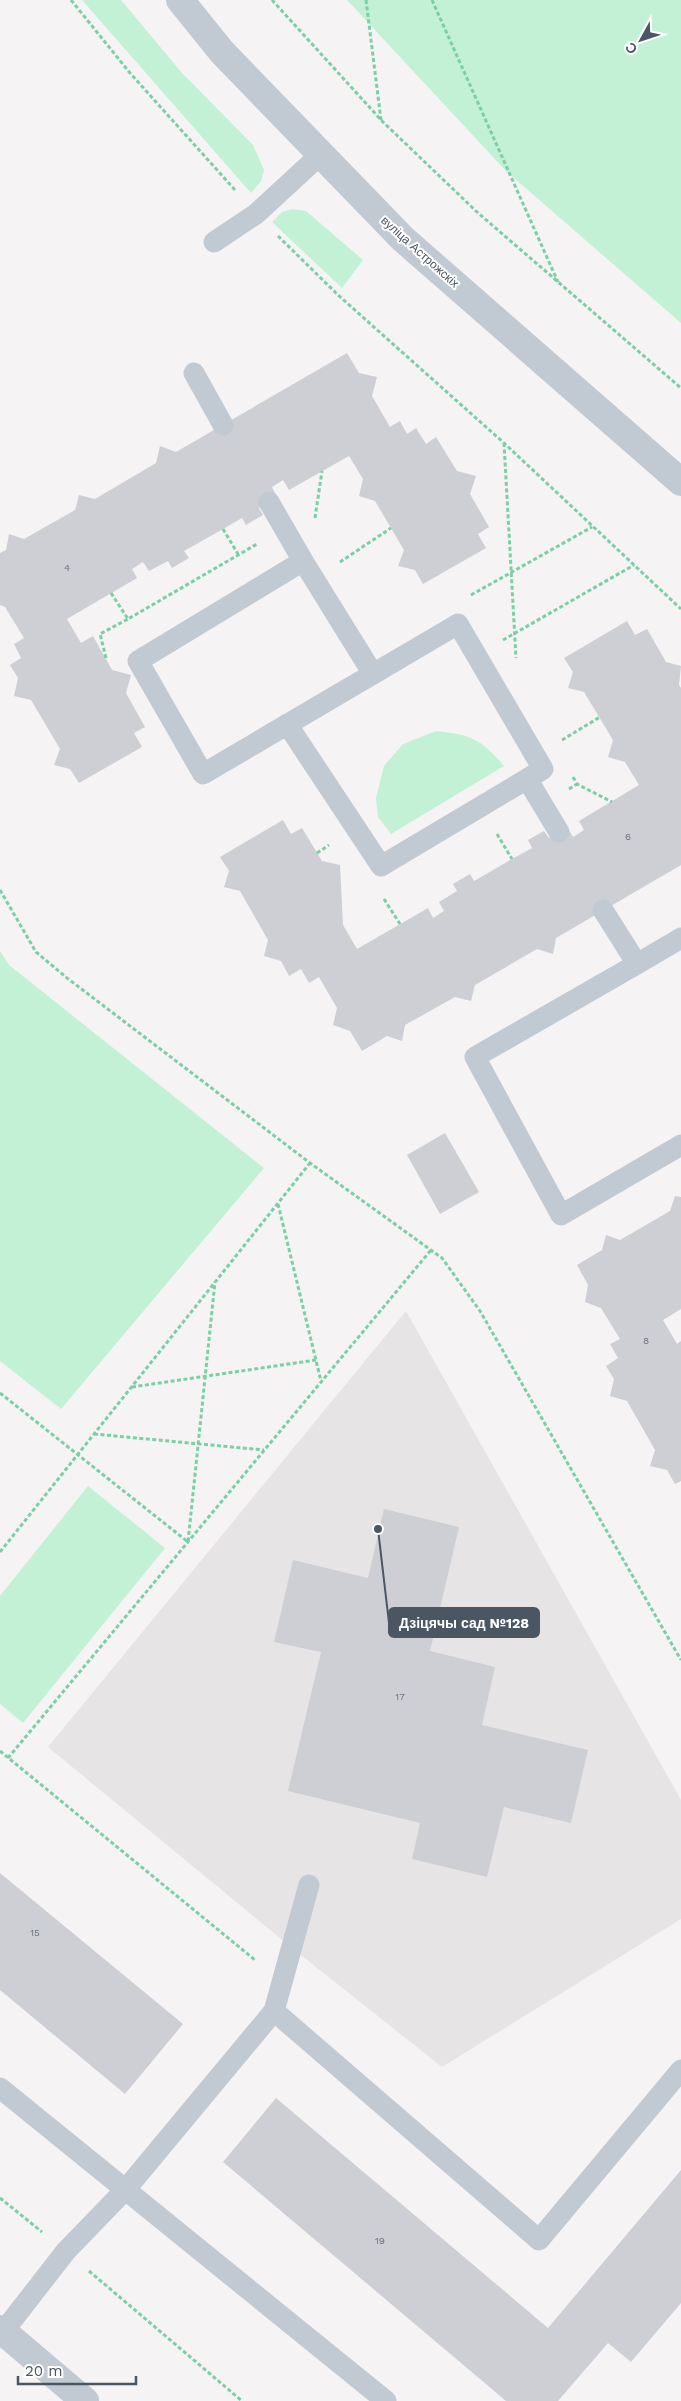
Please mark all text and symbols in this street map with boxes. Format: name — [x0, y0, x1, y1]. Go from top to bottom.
north arrow — [616, 15, 666, 65]
text: С — [622, 39, 640, 57]
street label: вуліца Астрожскіх — [378, 213, 462, 291]
house number: 4 — [64, 562, 70, 573]
house number: 6 — [625, 831, 631, 842]
house number: 8 — [643, 1335, 649, 1346]
callout: Дзіцячы сад №128 — [389, 1608, 539, 1637]
text: Дзіцячы сад №128 — [399, 1615, 529, 1631]
house number: 17 — [395, 1691, 405, 1702]
house number: 15 — [30, 1927, 40, 1938]
house number: 19 — [375, 2235, 385, 2246]
scale bar — [18, 2354, 135, 2386]
text: 20 m — [25, 2362, 63, 2380]

